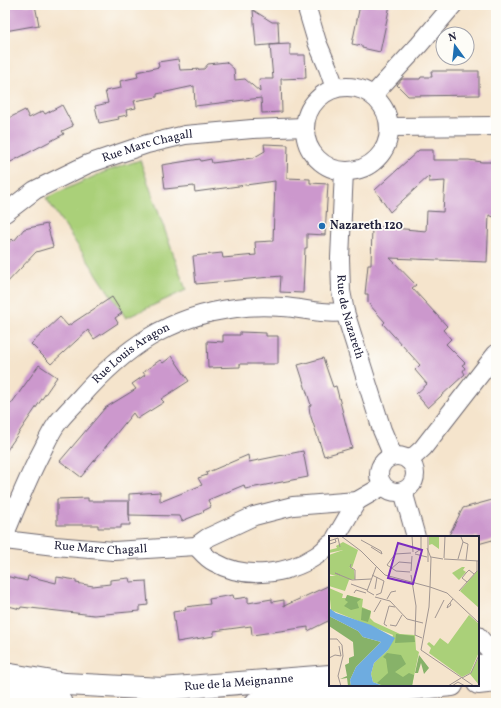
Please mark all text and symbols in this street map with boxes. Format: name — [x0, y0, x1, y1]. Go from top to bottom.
north arrow — [435, 26, 475, 66]
text: N — [447, 30, 459, 46]
street label: Rue Marc Chagall — [100, 126, 194, 167]
place label: Nazareth 120 — [330, 218, 403, 234]
marker: Nazareth 120 — [317, 221, 327, 231]
street label: Rue de Nazareth — [333, 274, 367, 361]
street label: Rue Louis Aragon — [89, 319, 173, 388]
inset map — [329, 536, 479, 686]
street label: Rue Marc Chagall — [53, 538, 148, 559]
street label: Rue de la Meignanne — [184, 671, 294, 695]

